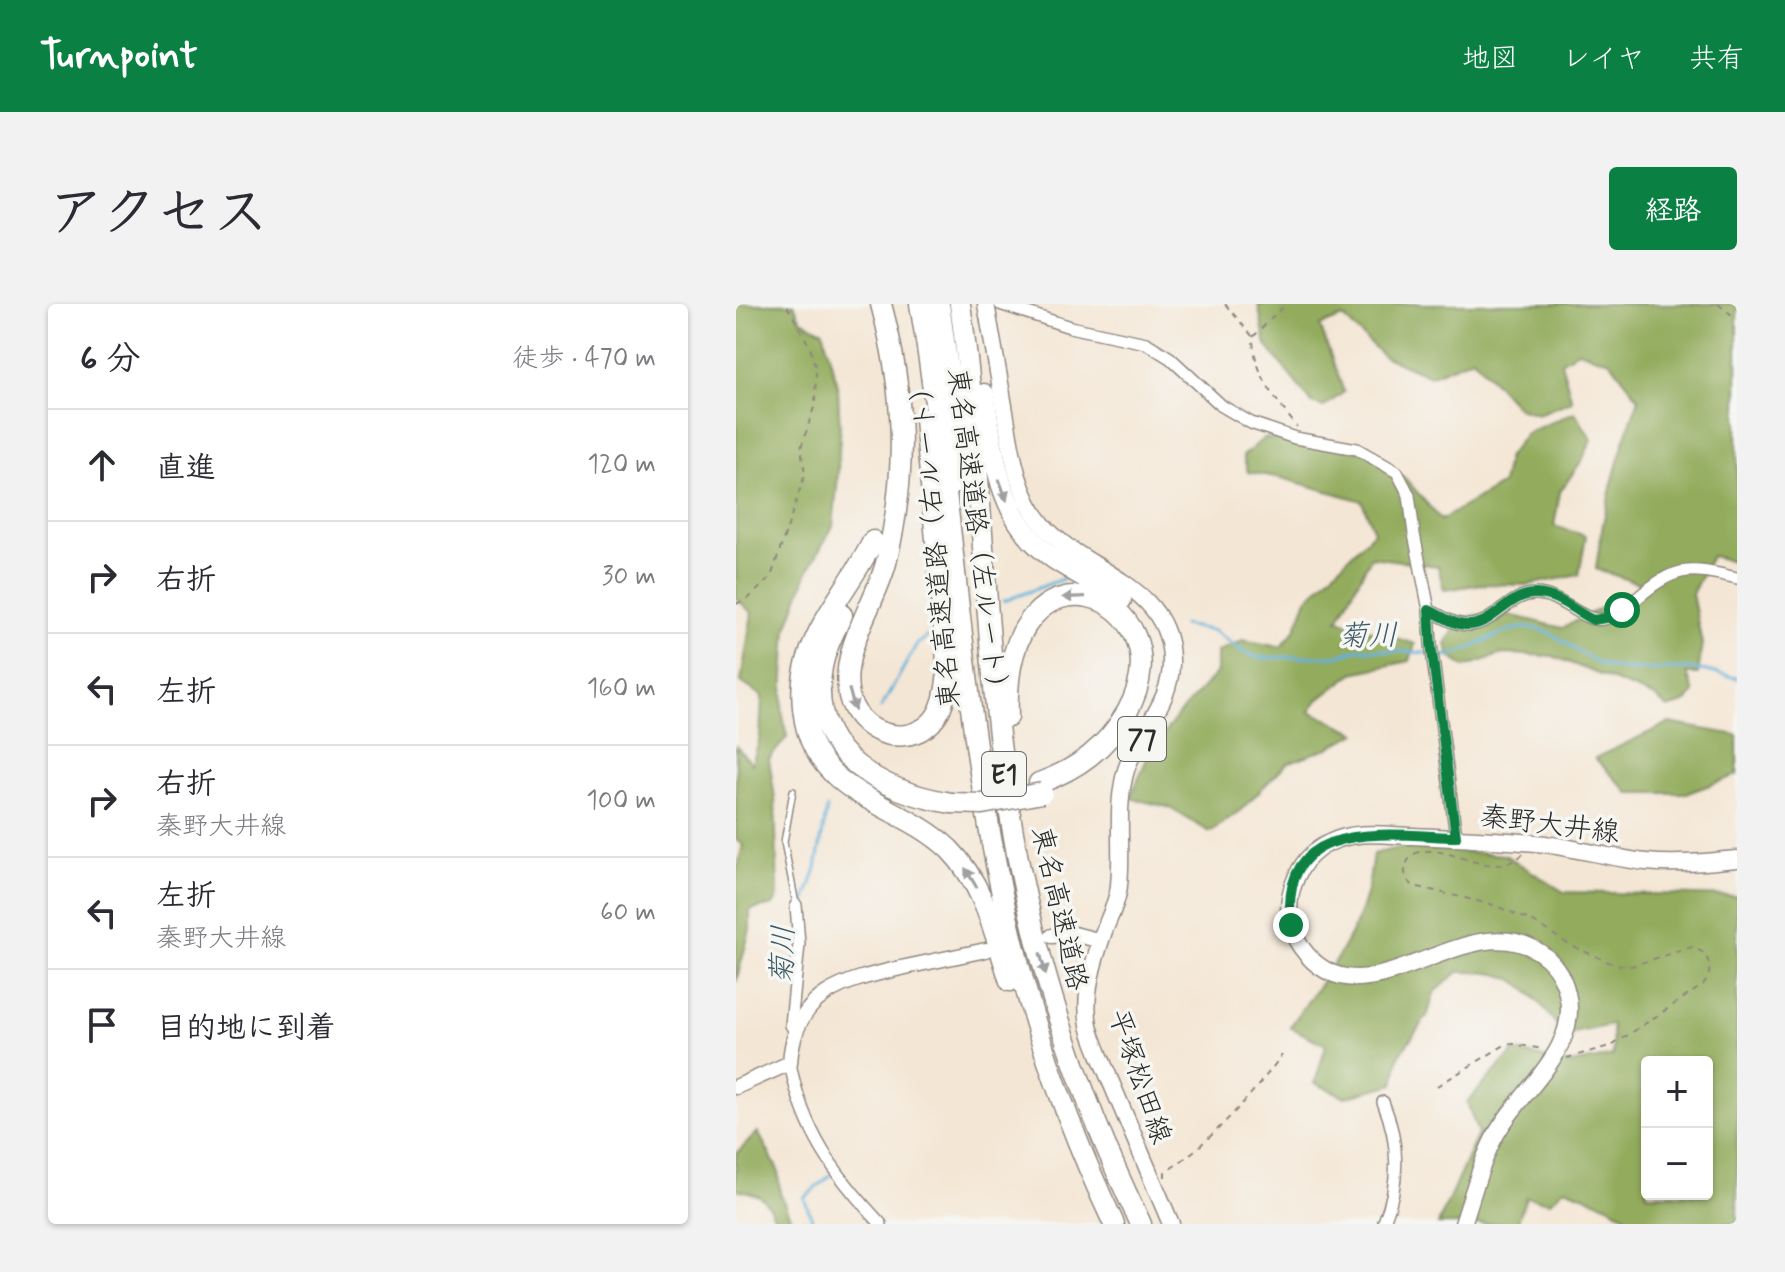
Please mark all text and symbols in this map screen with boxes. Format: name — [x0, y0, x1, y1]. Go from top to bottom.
text: Turnpoint — [40, 32, 198, 81]
text: 地図 — [1462, 41, 1518, 78]
text: レイヤ — [1562, 41, 1645, 78]
text: 共有 — [1689, 41, 1745, 78]
button: 経路 — [1609, 167, 1737, 250]
text: アクセス — [48, 178, 269, 251]
text: 6 分 — [80, 337, 141, 382]
text: 徒歩 · 470 m — [512, 342, 656, 376]
street label: 東名高速道路（左ルート） — [938, 366, 1015, 705]
street label: 東名高速道路（右ルート） — [903, 371, 970, 710]
icon: ahead — [80, 443, 124, 487]
text: 120 m — [587, 448, 656, 482]
text: 直進 — [156, 449, 216, 488]
one-way arrow — [997, 478, 1010, 502]
icon: right — [80, 555, 124, 599]
text: 30 m — [602, 560, 656, 594]
text: 右折 — [156, 561, 216, 600]
one-way arrow — [1061, 591, 1086, 604]
route start — [1604, 592, 1640, 628]
water label: 菊川 — [1338, 616, 1398, 657]
icon: left — [80, 667, 124, 711]
text: 160 m — [587, 672, 656, 706]
text: 左折 — [156, 673, 216, 712]
one-way arrow — [846, 687, 858, 712]
road number: 77 — [1118, 717, 1166, 761]
road number: E1 — [982, 752, 1026, 796]
text: 右折 — [156, 765, 216, 804]
icon: right — [80, 779, 124, 823]
text: 100 m — [586, 784, 656, 818]
street label: 秦野大井線 — [1478, 799, 1621, 852]
text: 秦野大井線 — [156, 810, 286, 844]
street label: 東名高速道路 — [1022, 823, 1095, 995]
one-way arrow — [964, 867, 978, 889]
text: 左折 — [156, 877, 216, 916]
icon: left — [80, 891, 124, 935]
text: 60 m — [600, 896, 656, 930]
route end — [1273, 907, 1309, 943]
text: 秦野大井線 — [156, 922, 286, 956]
water label: 菊川 — [763, 924, 804, 986]
one-way arrow — [1037, 951, 1049, 976]
icon: arrive — [80, 1003, 124, 1047]
street label: 平塚松田線 — [1098, 1005, 1179, 1149]
text: 目的地に到着 — [156, 1009, 336, 1048]
map controls — [1641, 1056, 1713, 1200]
button: + — [1641, 1056, 1713, 1128]
button: − — [1641, 1128, 1713, 1200]

